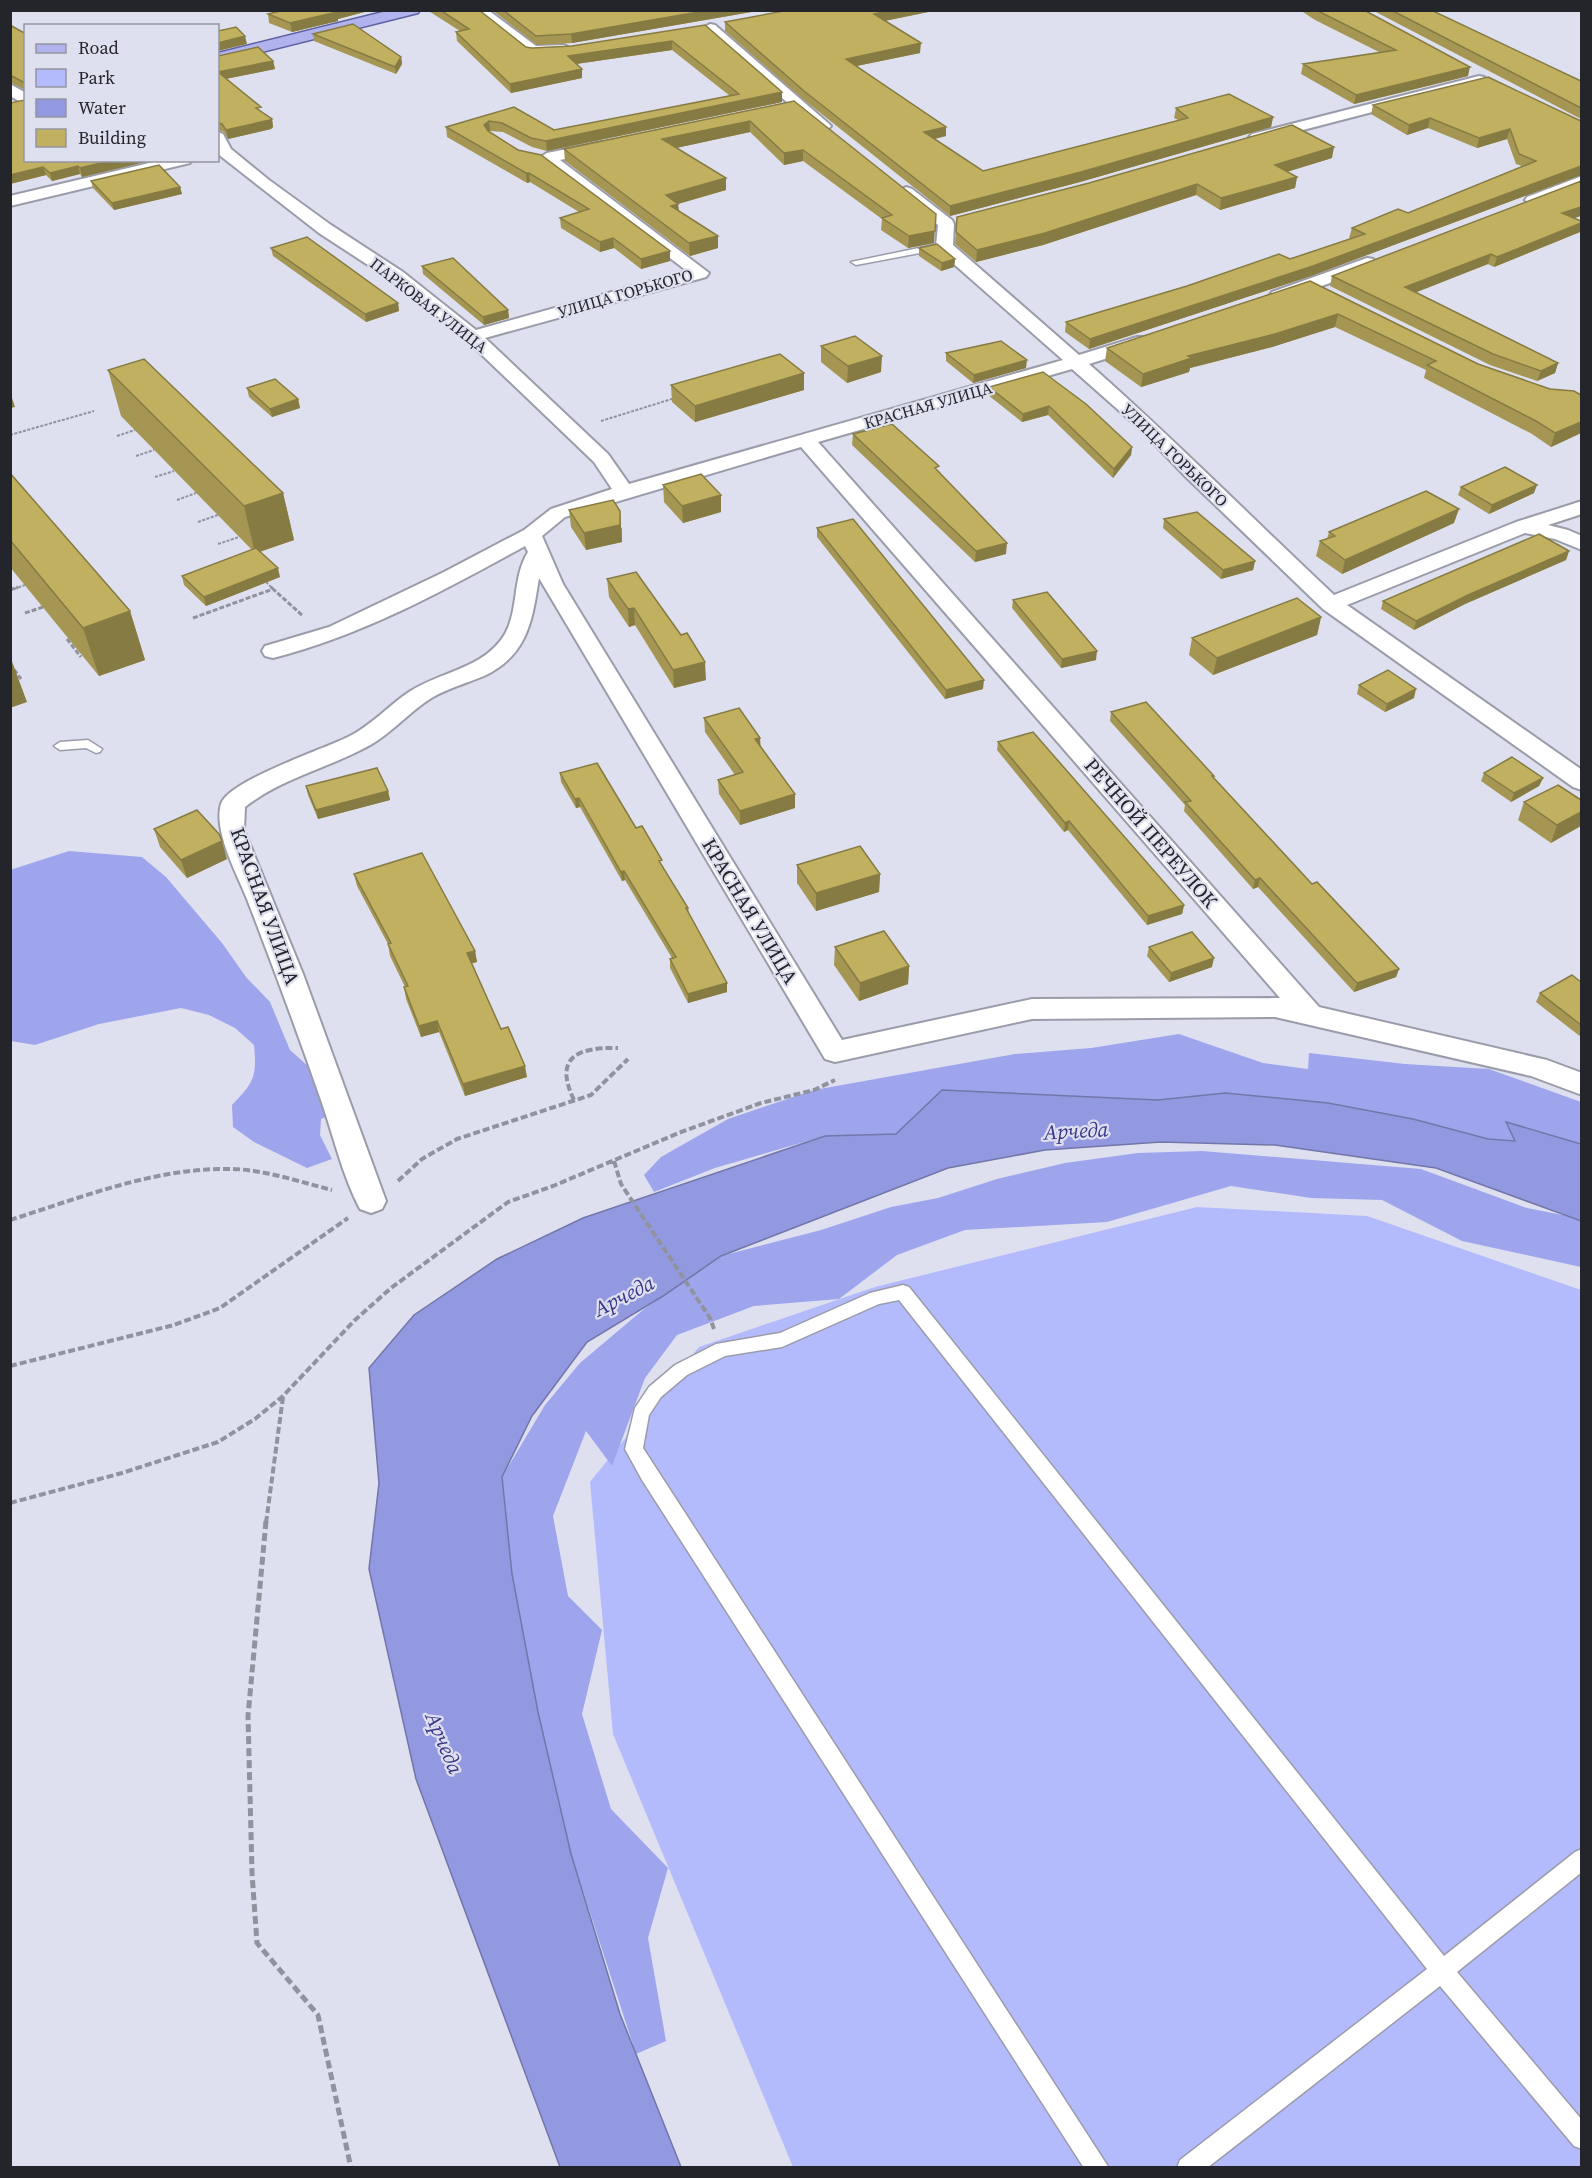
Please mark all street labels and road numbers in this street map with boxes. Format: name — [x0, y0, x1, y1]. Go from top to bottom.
street label: ПАРКОВАЯ УЛИЦА — [366, 252, 493, 358]
street label: УЛИЦА ГОРЬКОГО — [555, 263, 695, 323]
street label: КРАСНАЯ УЛИЦА — [861, 376, 995, 434]
street label: УЛИЦА ГОРЬКОГО — [1117, 399, 1233, 511]
street label: РЕЧНОЙ ПЕРЕУЛОК — [1078, 752, 1225, 915]
street label: КРАСНАЯ УЛИЦА — [224, 823, 307, 989]
street label: КРАСНАЯ УЛИЦА — [695, 833, 805, 990]

